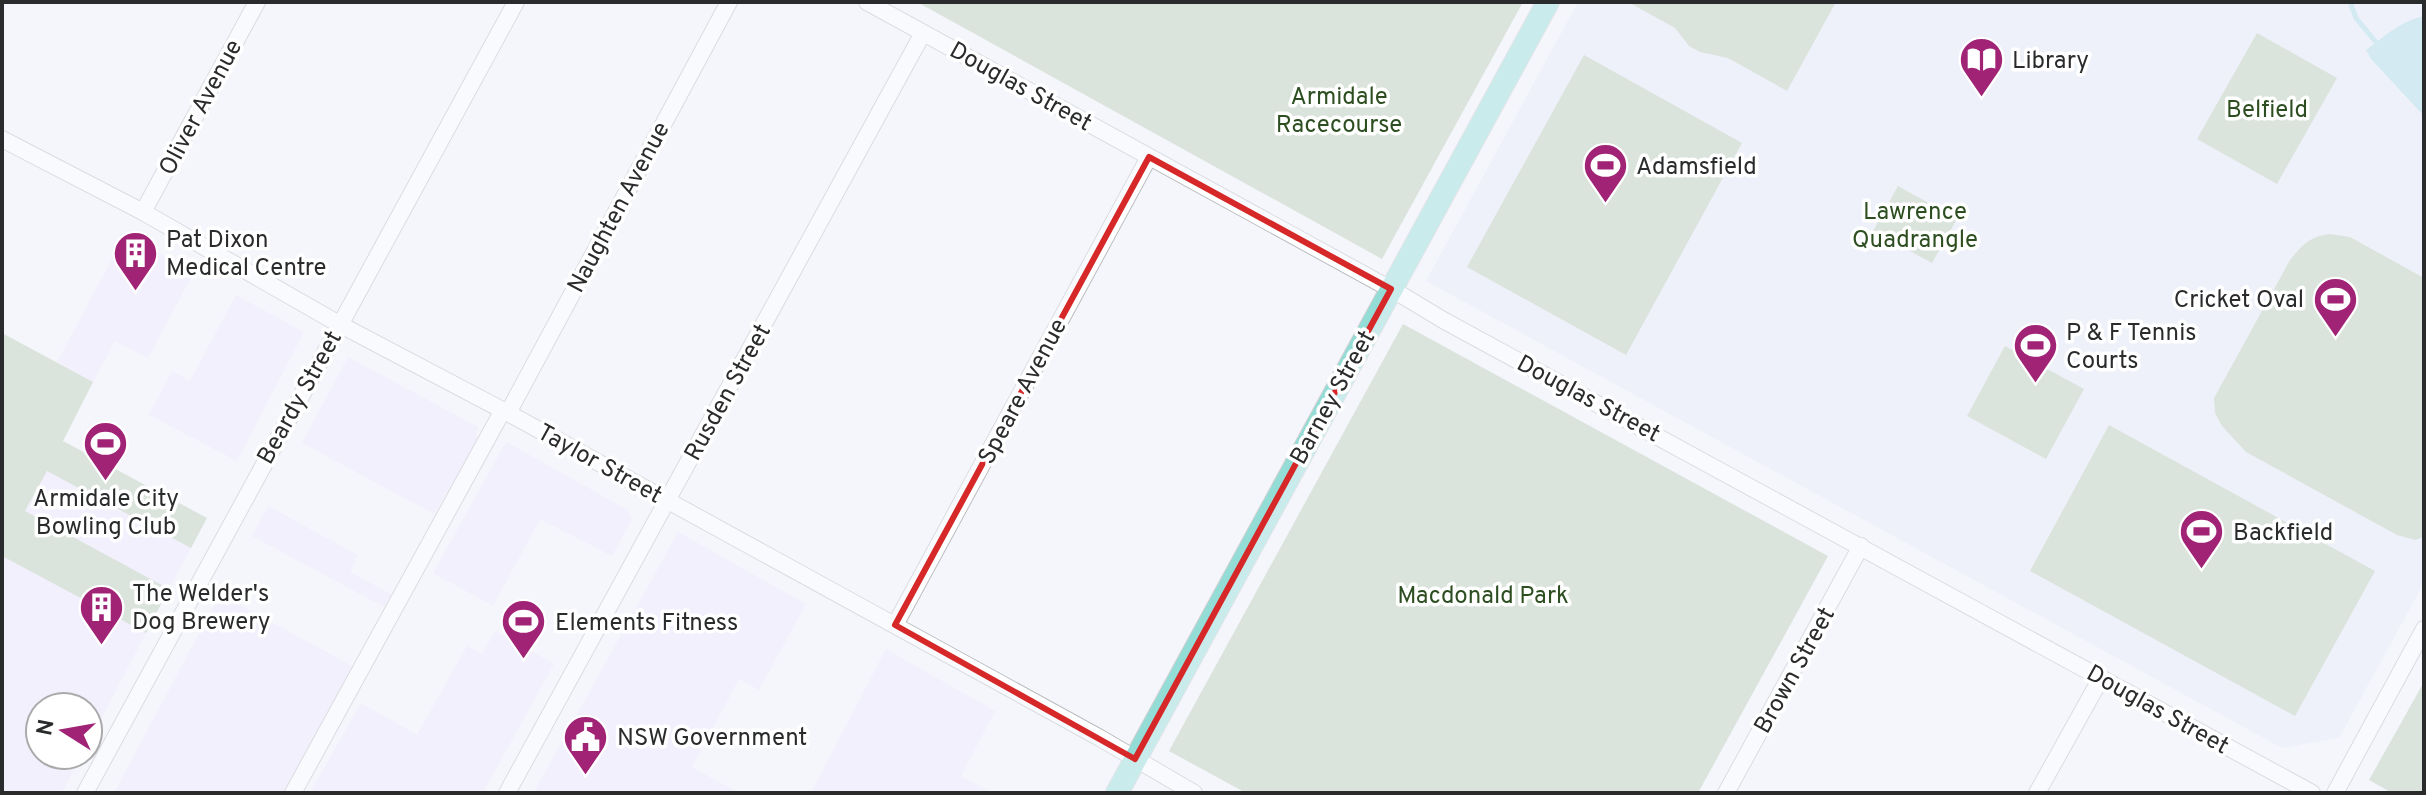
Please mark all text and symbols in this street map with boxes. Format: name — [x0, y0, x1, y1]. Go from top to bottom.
street label: Oliver Avenue — [153, 35, 250, 181]
street label: Douglas Street — [944, 36, 1097, 139]
library icon: Library — [1957, 36, 2005, 99]
place label: Library — [2012, 47, 2089, 77]
park label: Armidale Racecourse — [1276, 83, 1402, 141]
park label: Belfield — [2226, 96, 2308, 126]
street label: Naughten Avenue — [562, 117, 677, 299]
sports icon: Adamsfield — [1581, 142, 1629, 205]
place label: Adamsfield — [1636, 153, 1757, 183]
park label: Lawrence Quadrangle — [1852, 198, 1978, 256]
place label: Pat Dixon Medical Centre — [166, 226, 326, 284]
building icon: Pat Dixon Medical Centre — [111, 229, 159, 292]
sports icon: Cricket Oval — [2311, 275, 2359, 338]
place label: Cricket Oval — [2174, 286, 2304, 316]
street label: Speare Avenue — [973, 314, 1075, 470]
street label: Rusden Street — [679, 319, 779, 467]
place label: P & F Tennis Courts — [2066, 319, 2197, 377]
sports icon: P & F Tennis Courts — [2011, 322, 2059, 385]
street label: Beardy Street — [252, 326, 350, 470]
street label: Barney Street — [1285, 326, 1383, 470]
street label: Douglas Street — [1511, 349, 1665, 450]
street label: Taylor Street — [531, 418, 667, 511]
sports icon: Armidale City Bowling Club — [82, 420, 130, 483]
place label: Armidale City Bowling Club — [33, 485, 179, 543]
sports icon: Backfield — [2178, 508, 2226, 571]
place label: Backfield — [2233, 519, 2333, 549]
place label: The Welder's Dog Brewery — [132, 580, 271, 638]
park label: Macdonald Park — [1397, 582, 1569, 612]
building icon: The Welder's Dog Brewery — [77, 583, 125, 646]
sports icon: Elements Fitness — [500, 598, 548, 661]
street label: Brown Street — [1749, 602, 1843, 739]
place label: Elements Fitness — [555, 609, 738, 639]
street label: Douglas Street — [2081, 659, 2234, 762]
north arrow — [24, 691, 104, 771]
public building icon: NSW Government — [562, 713, 610, 776]
text: N — [32, 717, 62, 738]
place label: NSW Government — [617, 724, 807, 754]

